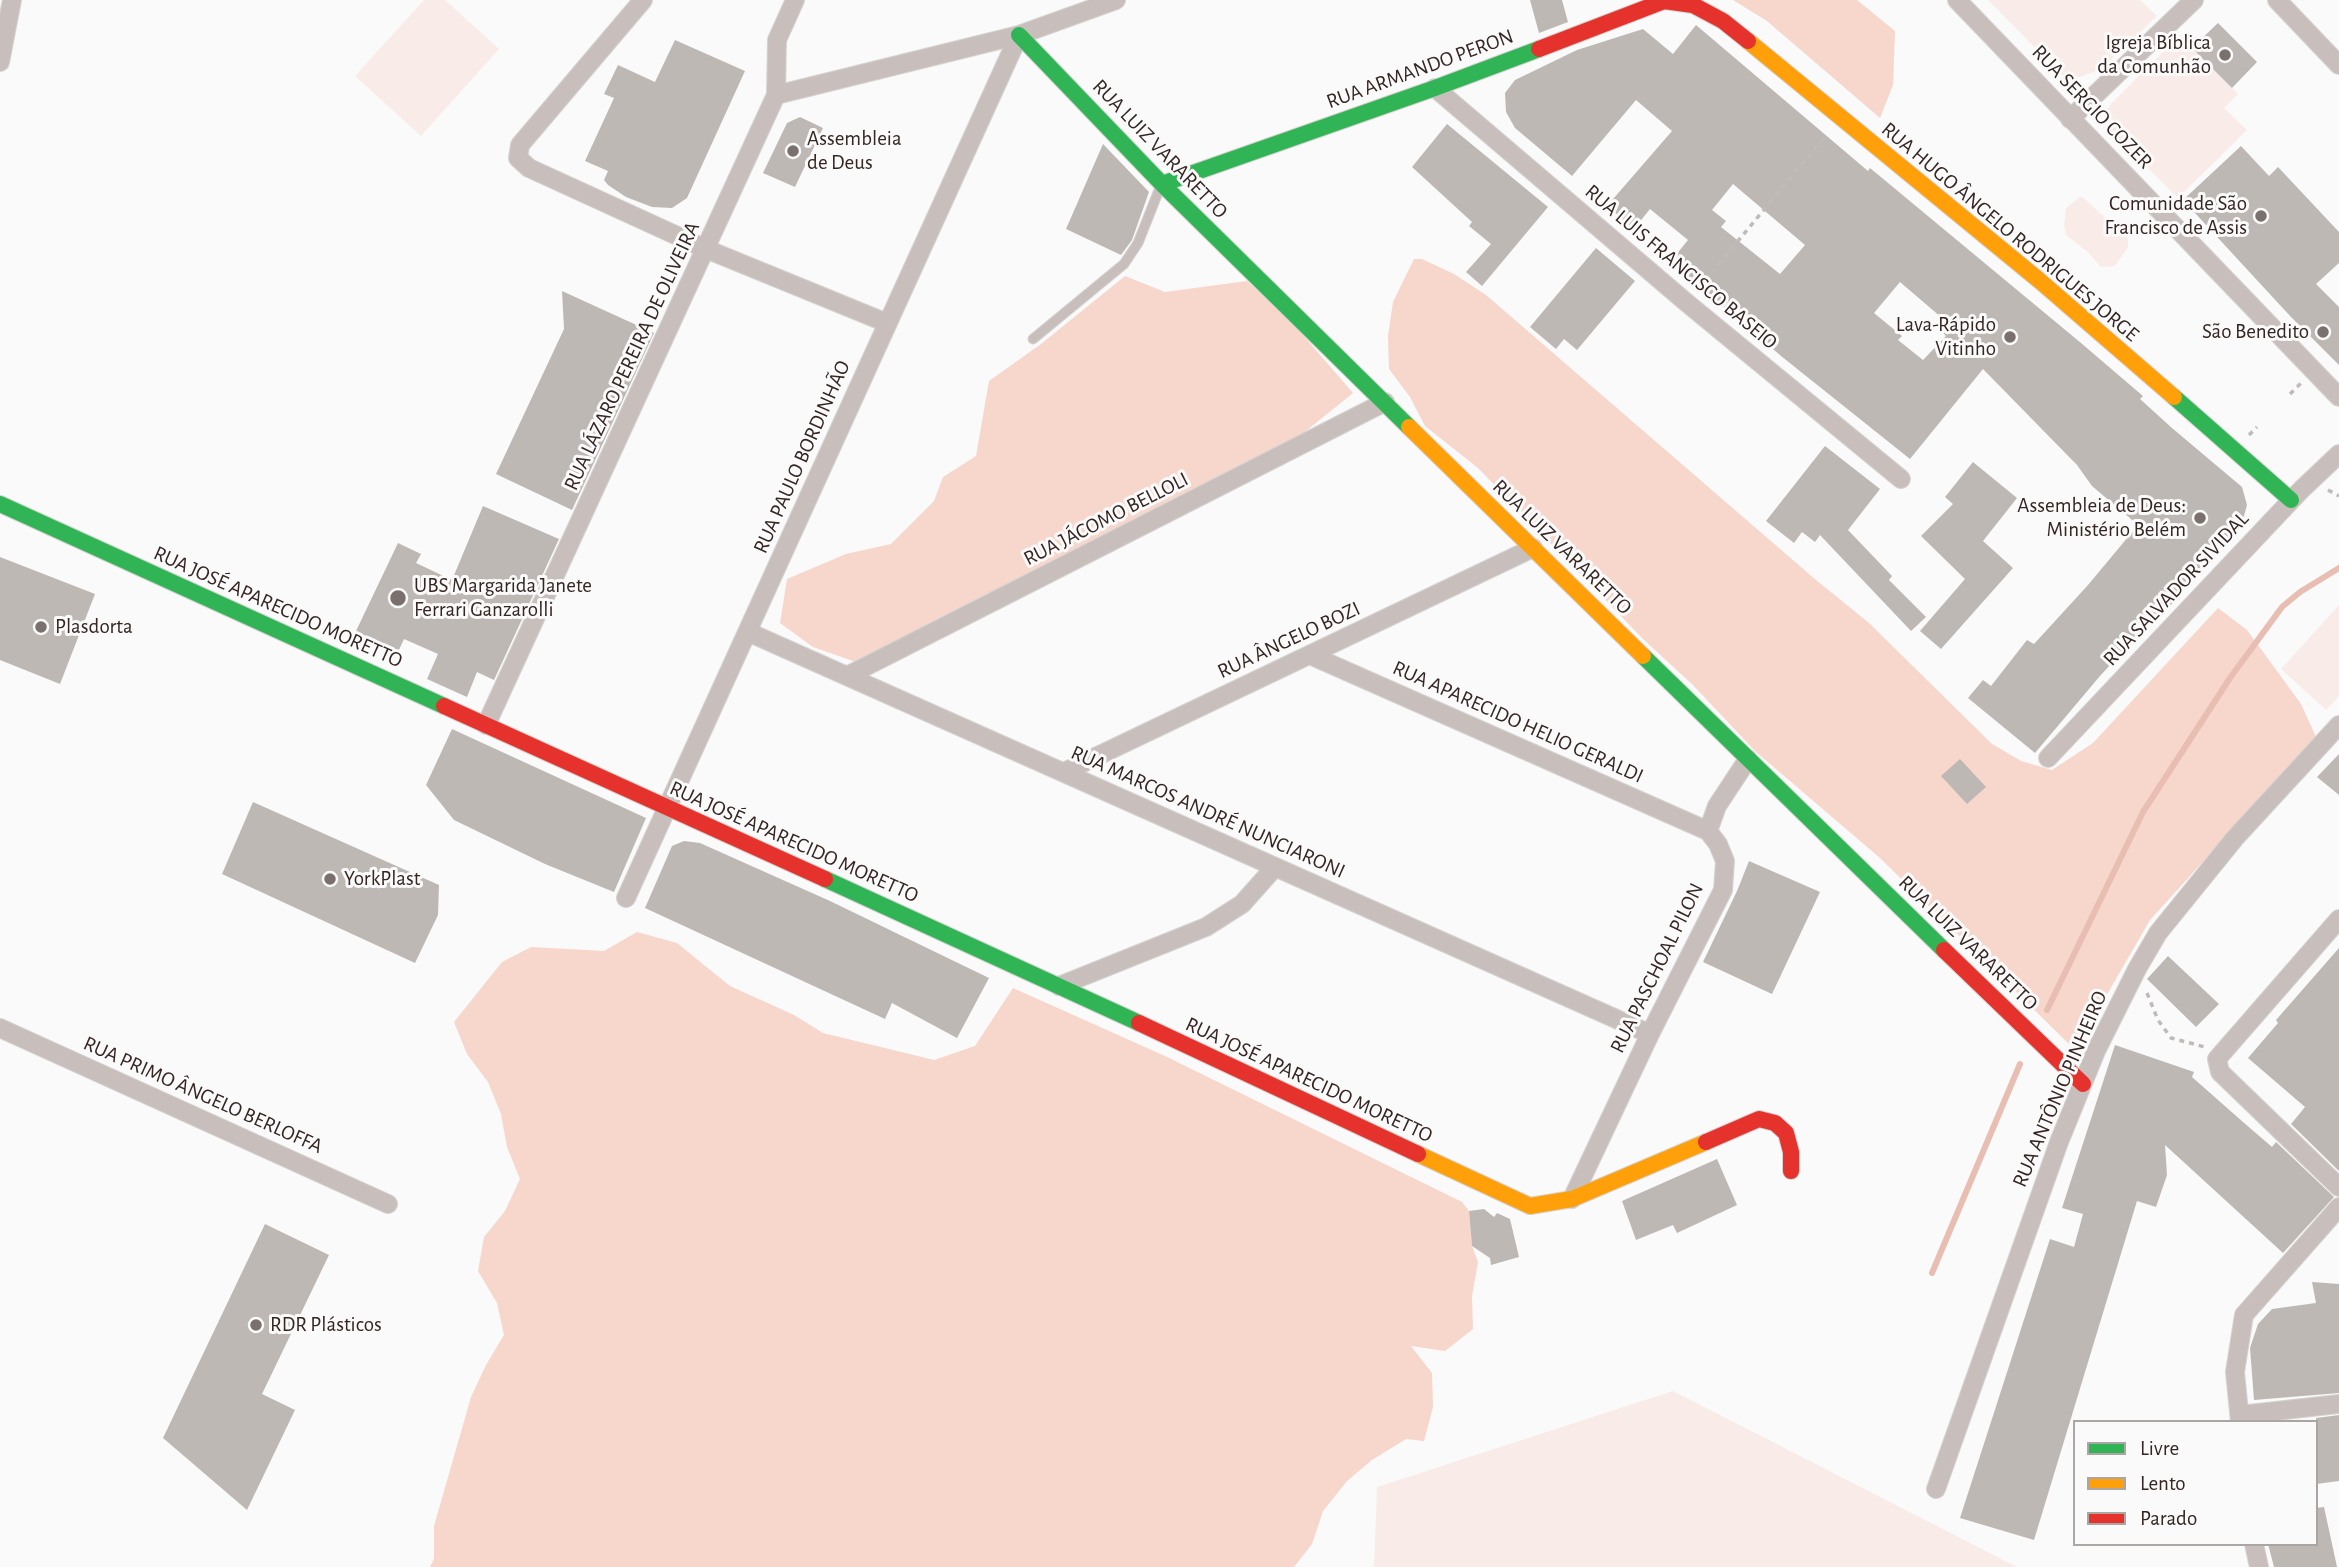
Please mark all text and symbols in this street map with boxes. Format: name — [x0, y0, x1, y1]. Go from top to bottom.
street label: RUA ARMANDO PERON — [1323, 23, 1517, 115]
place label: Igreja Bíblica da Comunhão — [2097, 30, 2211, 80]
street label: RUA SERGIO COZER — [2026, 40, 2158, 174]
marker: Igreja Bíblica da Comunhão — [2217, 47, 2233, 63]
street label: RUA LUIZ VARARETTO — [1087, 74, 1233, 224]
street label: RUA HUGO ÂNGELO RODRIGUES JORGE — [1876, 117, 2144, 347]
place label: Assembleia de Deus — [807, 126, 902, 176]
marker: Assembleia de Deus — [785, 143, 801, 159]
street label: RUA LUIS FRANCISCO BASEIO — [1580, 179, 1782, 355]
place label: Comunidade São Francisco de Assis — [2104, 191, 2247, 241]
marker: Comunidade São Francisco de Assis — [2253, 208, 2269, 224]
street label: RUA LÁZARO PEREIRA DE OLIVEIRA — [559, 218, 705, 494]
place label: Lava-Rápido Vitinho — [1896, 312, 1996, 362]
place label: São Benedito — [2202, 319, 2309, 345]
marker: São Benedito — [2315, 324, 2331, 340]
marker: Lava-Rápido Vitinho — [2002, 329, 2018, 345]
street label: RUA PAULO BORDINHÃO — [748, 357, 856, 557]
street label: RUA JÁCOMO BELLOLI — [1019, 467, 1193, 571]
street label: RUA LUIZ VARARETTO — [1487, 474, 1637, 620]
place label: Assembleia de Deus: Ministério Belém — [2017, 493, 2186, 543]
street label: RUA SALVADOR SIVIDAL — [2098, 507, 2254, 671]
marker: Assembleia de Deus: Ministério Belém — [2192, 510, 2208, 526]
street label: RUA JOSÉ APARECIDO MORETTO — [150, 541, 406, 673]
place label: UBS Margarida Janete Ferrari Ganzarolli — [414, 573, 592, 623]
marker: UBS Margarida Janete Ferrari Ganzarolli — [388, 588, 408, 608]
street label: RUA ÂNGELO BOZI — [1214, 596, 1364, 684]
place label: Plasdorta — [55, 614, 133, 640]
marker: Plasdorta — [33, 619, 49, 635]
street label: RUA APARECIDO HELIO GERALDI — [1389, 655, 1647, 789]
street label: RUA MARCOS ANDRÉ NUNCIARONI — [1067, 740, 1349, 884]
street label: RUA JOSÉ APARECIDO MORETTO — [666, 776, 922, 908]
place label: YorkPlast — [344, 866, 421, 892]
street label: RUA LUIZ VARARETTO — [1893, 870, 2043, 1016]
marker: YorkPlast — [322, 871, 338, 887]
street label: RUA PASCHOAL PILON — [1605, 879, 1709, 1057]
street label: RUA ANTÔNIO PINHEIRO — [2007, 987, 2113, 1191]
street label: RUA JOSÉ APARECIDO MORETTO — [1181, 1012, 1437, 1148]
street label: RUA PRIMO ÂNGELO BERLOFFA — [80, 1031, 326, 1159]
place label: RDR Plásticos — [270, 1312, 382, 1338]
marker: RDR Plásticos — [248, 1317, 264, 1333]
legend — [2073, 1420, 2318, 1546]
text: Livre — [2140, 1438, 2179, 1459]
text: Lento — [2140, 1473, 2186, 1494]
text: Parado — [2140, 1508, 2197, 1529]

